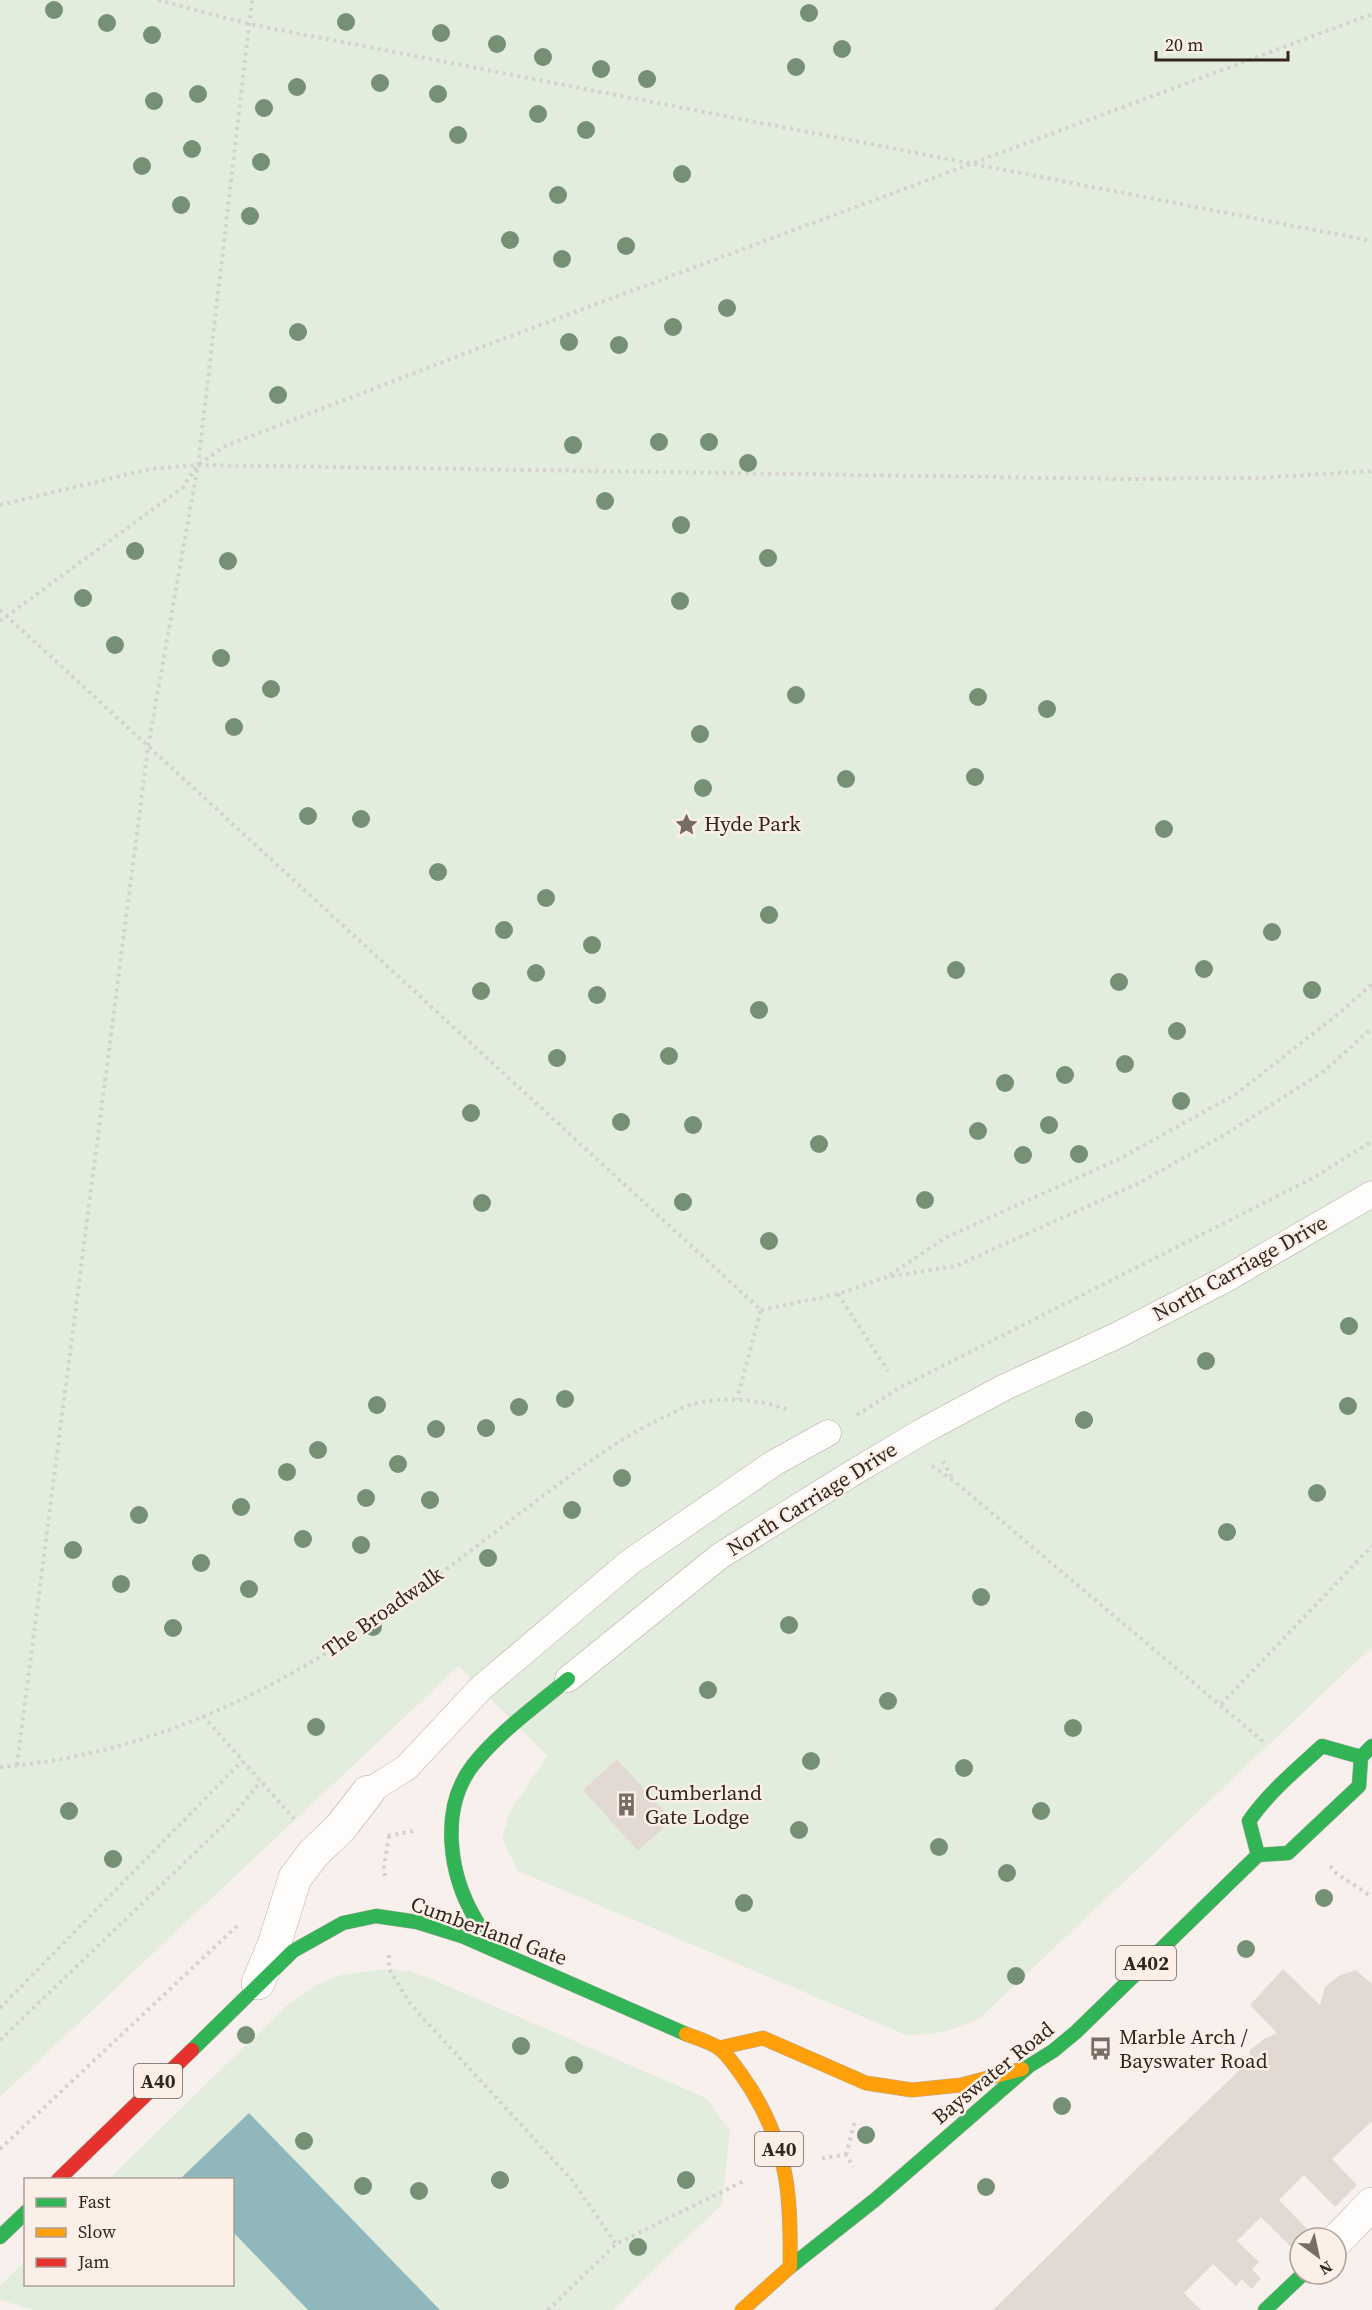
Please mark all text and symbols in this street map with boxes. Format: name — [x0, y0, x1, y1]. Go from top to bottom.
scale bar — [1156, 24, 1288, 62]
text: 20 m — [1165, 32, 1203, 57]
place label: Hyde Park — [704, 809, 801, 838]
place icon: Hyde Park — [673, 811, 699, 837]
street label: North Carriage Drive — [1147, 1207, 1332, 1328]
street label: North Carriage Drive — [721, 1434, 902, 1563]
street label: The Broadwalk — [317, 1559, 449, 1664]
place label: Cumberland Gate Lodge — [645, 1778, 762, 1831]
building icon: Cumberland Gate Lodge — [614, 1792, 640, 1818]
street label: Cumberland Gate — [407, 1889, 571, 1972]
road number: A402 — [1116, 1946, 1176, 1980]
street label: Bayswater Road — [926, 2015, 1060, 2131]
place label: Marble Arch / Bayswater Road — [1119, 2022, 1268, 2075]
bus stop icon: Marble Arch / Bayswater Road — [1088, 2036, 1114, 2062]
road number: A40 — [134, 2064, 182, 2098]
road number: A40 — [755, 2132, 803, 2166]
legend — [24, 2178, 234, 2286]
text: Fast — [78, 2189, 111, 2214]
text: Slow — [78, 2219, 116, 2244]
north arrow — [1288, 2226, 1348, 2286]
text: Jam — [77, 2249, 110, 2274]
text: N — [1315, 2256, 1337, 2281]

